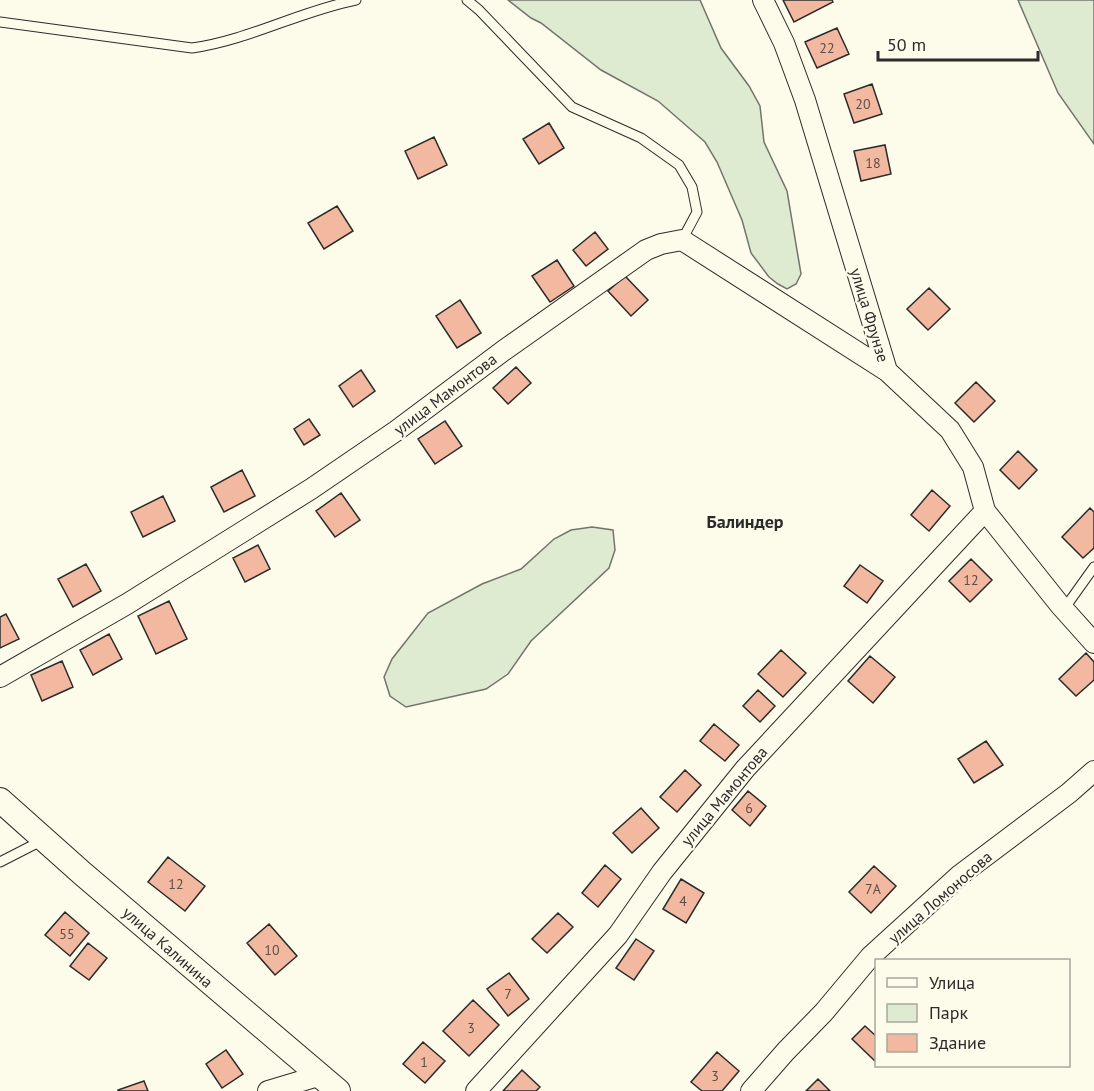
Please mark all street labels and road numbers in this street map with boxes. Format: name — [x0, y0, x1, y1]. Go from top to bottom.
street label: улица Фрунзе — [846, 266, 894, 364]
street label: улица Мамонтова — [390, 349, 500, 439]
street label: улица Мамонтова — [677, 742, 771, 850]
street label: улица Ломоносова — [884, 847, 996, 947]
street label: улица Калинина — [119, 902, 217, 992]

